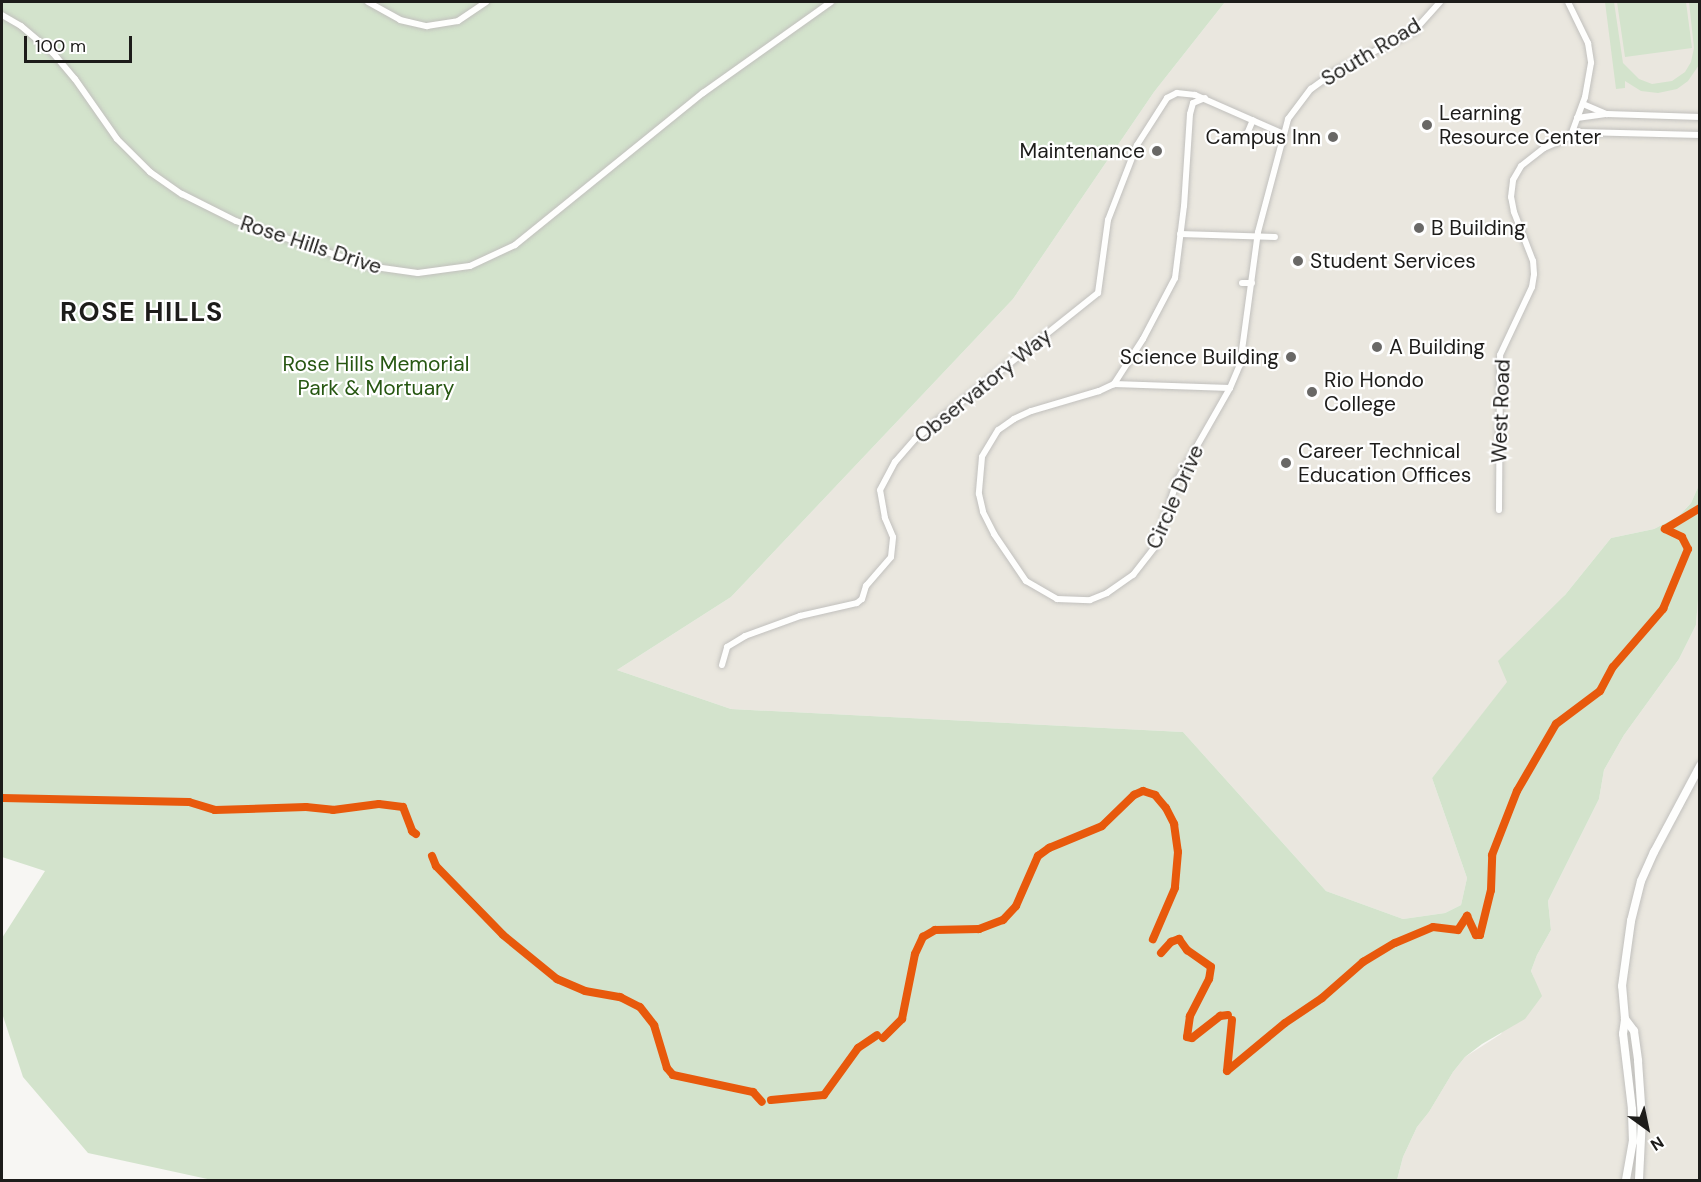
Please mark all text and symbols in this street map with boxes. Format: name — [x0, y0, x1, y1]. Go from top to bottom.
street label: South Road — [1317, 12, 1425, 92]
scale bar — [27, 24, 135, 62]
text: 100 m — [35, 34, 86, 58]
place label: Learning Resource Center — [1439, 100, 1601, 150]
marker: Learning Resource Center — [1420, 118, 1434, 132]
place label: Campus Inn — [1205, 124, 1321, 150]
marker: Campus Inn — [1326, 130, 1340, 144]
place label: Maintenance — [1019, 138, 1145, 164]
marker: Maintenance — [1150, 144, 1164, 158]
street label: Rose Hills Drive — [237, 210, 385, 280]
place label: B Building — [1431, 215, 1526, 241]
marker: B Building — [1412, 221, 1426, 235]
place label: Student Services — [1310, 248, 1476, 274]
marker: Student Services — [1291, 254, 1305, 268]
district label: ROSE HILLS — [60, 296, 224, 328]
street label: Observatory Way — [909, 323, 1057, 449]
place label: A Building — [1389, 334, 1485, 360]
marker: A Building — [1370, 340, 1384, 354]
place label: Science Building — [1120, 344, 1279, 370]
marker: Science Building — [1284, 350, 1298, 364]
park label: Rose Hills Memorial Park & Mortuary — [283, 351, 469, 401]
street label: West Road — [1487, 359, 1515, 463]
place label: Rio Hondo College — [1324, 367, 1424, 417]
marker: Rio Hondo College — [1305, 385, 1319, 399]
place label: Career Technical Education Offices — [1298, 438, 1471, 488]
street label: Circle Drive — [1141, 441, 1209, 553]
marker: Career Technical Education Offices — [1279, 456, 1293, 470]
north arrow — [1617, 1098, 1677, 1158]
text: N — [1646, 1132, 1668, 1155]

